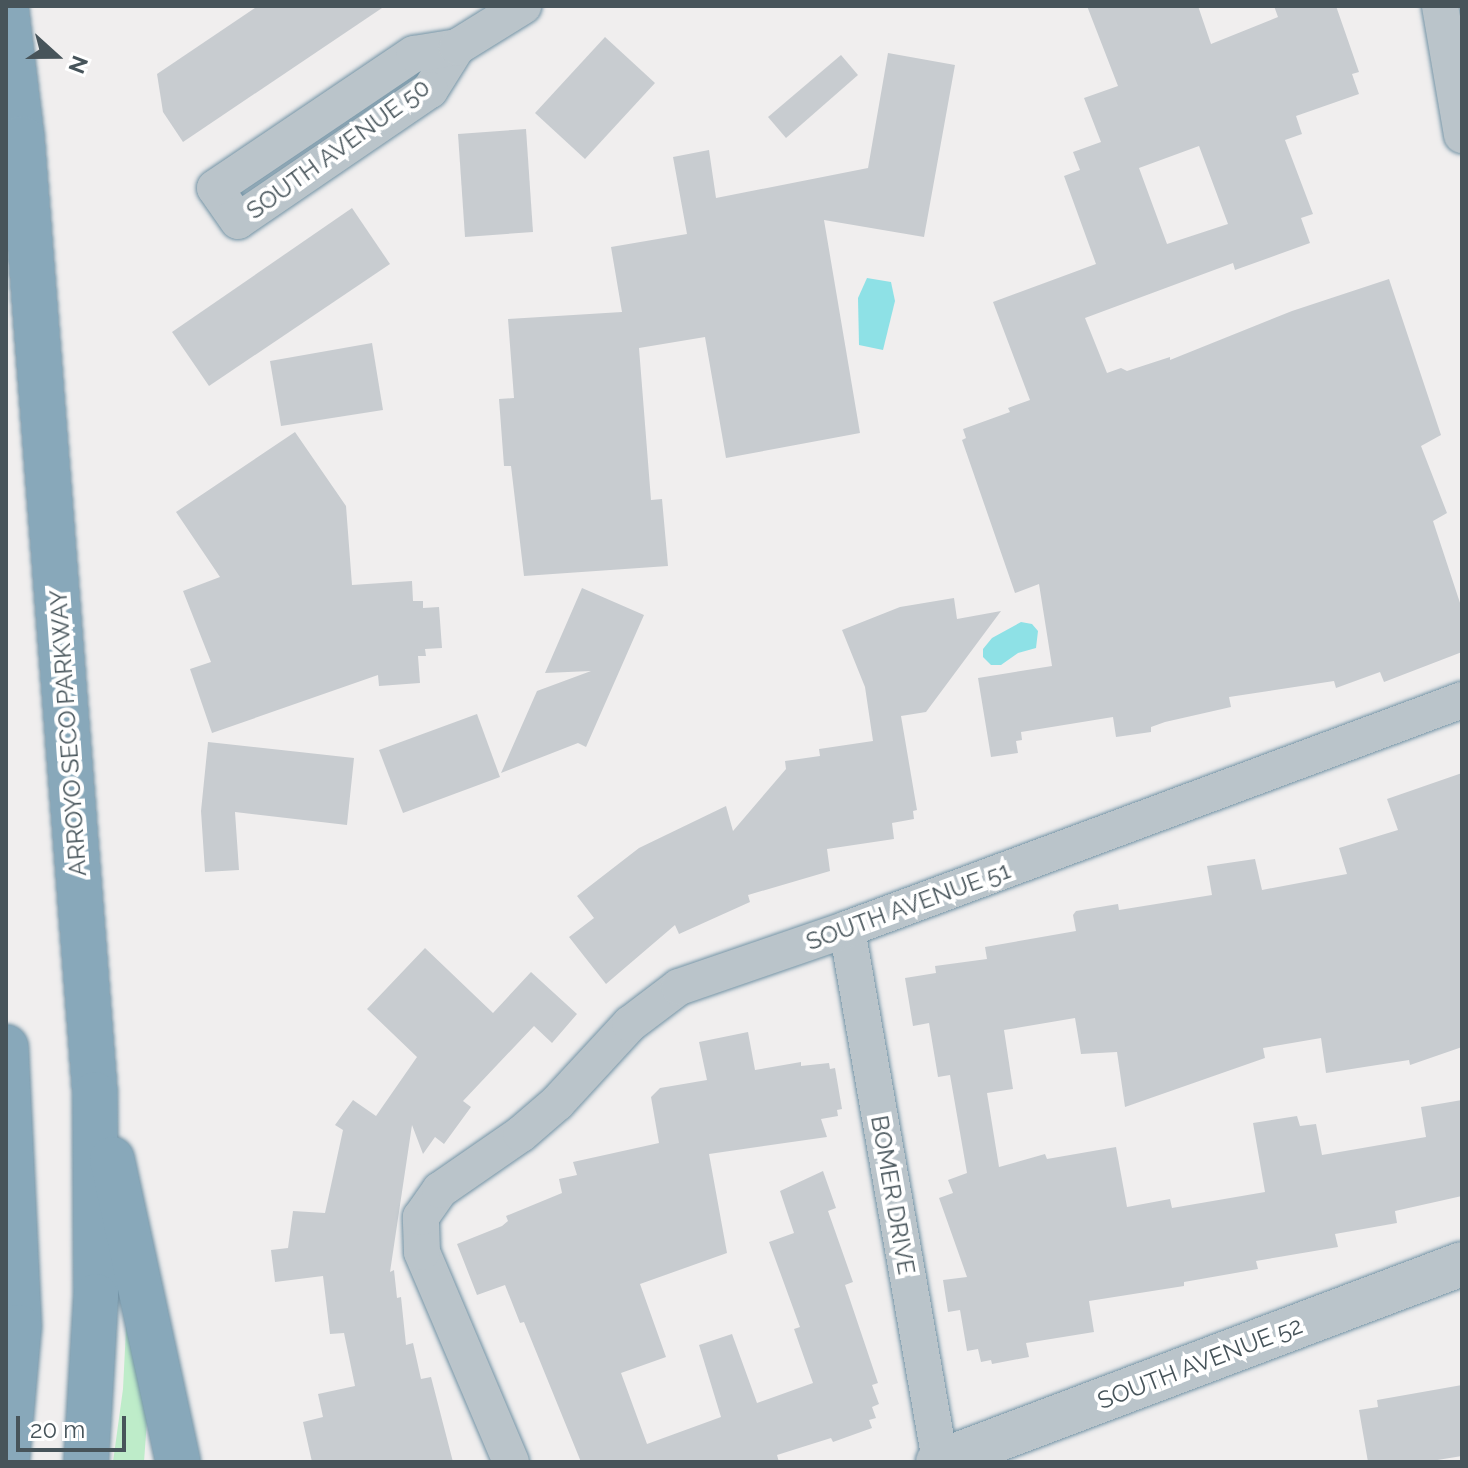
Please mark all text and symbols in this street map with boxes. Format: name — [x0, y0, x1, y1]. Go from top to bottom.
north arrow — [16, 16, 96, 96]
text: N — [63, 52, 94, 77]
street label: SOUTH AVENUE 50 — [241, 73, 435, 225]
street label: ARROYO SECO PARKWAY — [44, 589, 92, 877]
street label: SOUTH AVENUE 51 — [802, 856, 1014, 956]
street label: BOMER DRIVE — [865, 1113, 921, 1277]
street label: SOUTH AVENUE 52 — [1093, 1311, 1307, 1415]
scale bar — [20, 1400, 130, 1450]
text: 20 m — [30, 1415, 85, 1444]

